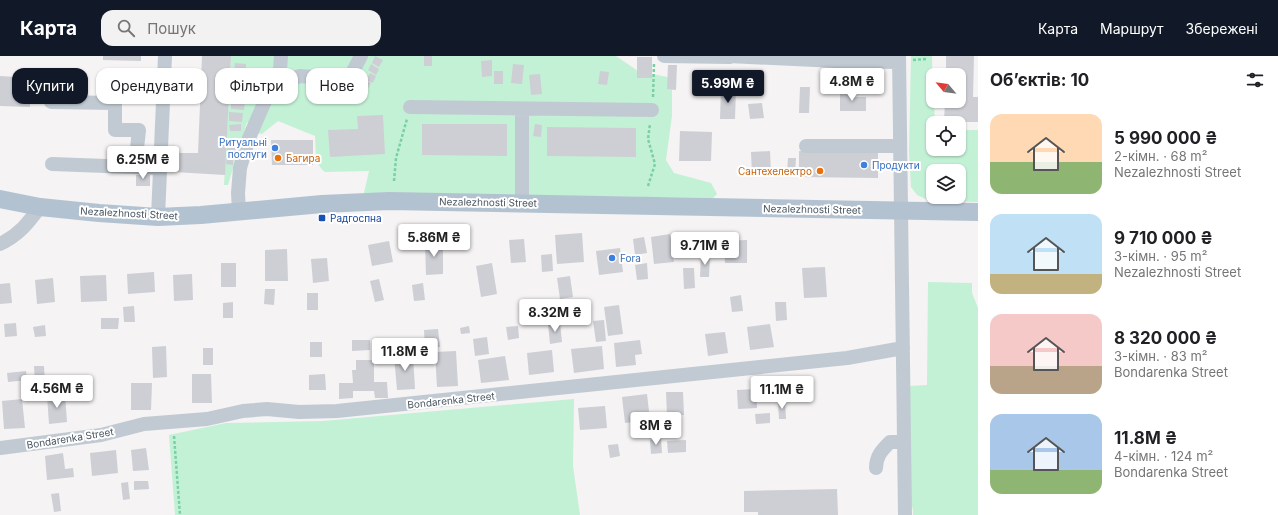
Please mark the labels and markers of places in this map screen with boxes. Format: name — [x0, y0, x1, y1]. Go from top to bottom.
pin: 4.8M ₴ — [819, 68, 885, 102]
pin: 5.99M ₴ — [691, 70, 765, 104]
place label: Ритуальні послуги — [219, 136, 267, 160]
marker: Ритуальні послуги — [270, 143, 280, 153]
pin: 6.25M ₴ — [106, 146, 180, 180]
place label: Багира — [286, 152, 320, 164]
marker: Багира — [273, 153, 283, 163]
place label: Продукти — [872, 159, 920, 171]
marker: Продукти — [859, 160, 869, 170]
place label: Сантехелектро — [738, 165, 812, 177]
marker: Сантехелектро — [815, 166, 825, 176]
place label: Радгоспна — [330, 212, 382, 224]
marker: Радгоспна — [317, 213, 327, 223]
pin: 5.86M ₴ — [397, 224, 471, 258]
pin: 9.71M ₴ — [668, 232, 742, 266]
place label: Fora — [620, 252, 641, 264]
marker: Fora — [607, 253, 617, 263]
pin: 8.32M ₴ — [518, 299, 592, 333]
pin: 11.8M ₴ — [368, 338, 442, 372]
pin: 4.56M ₴ — [20, 375, 94, 409]
pin: 11.1M ₴ — [745, 376, 819, 410]
pin: 8M ₴ — [632, 412, 680, 446]

